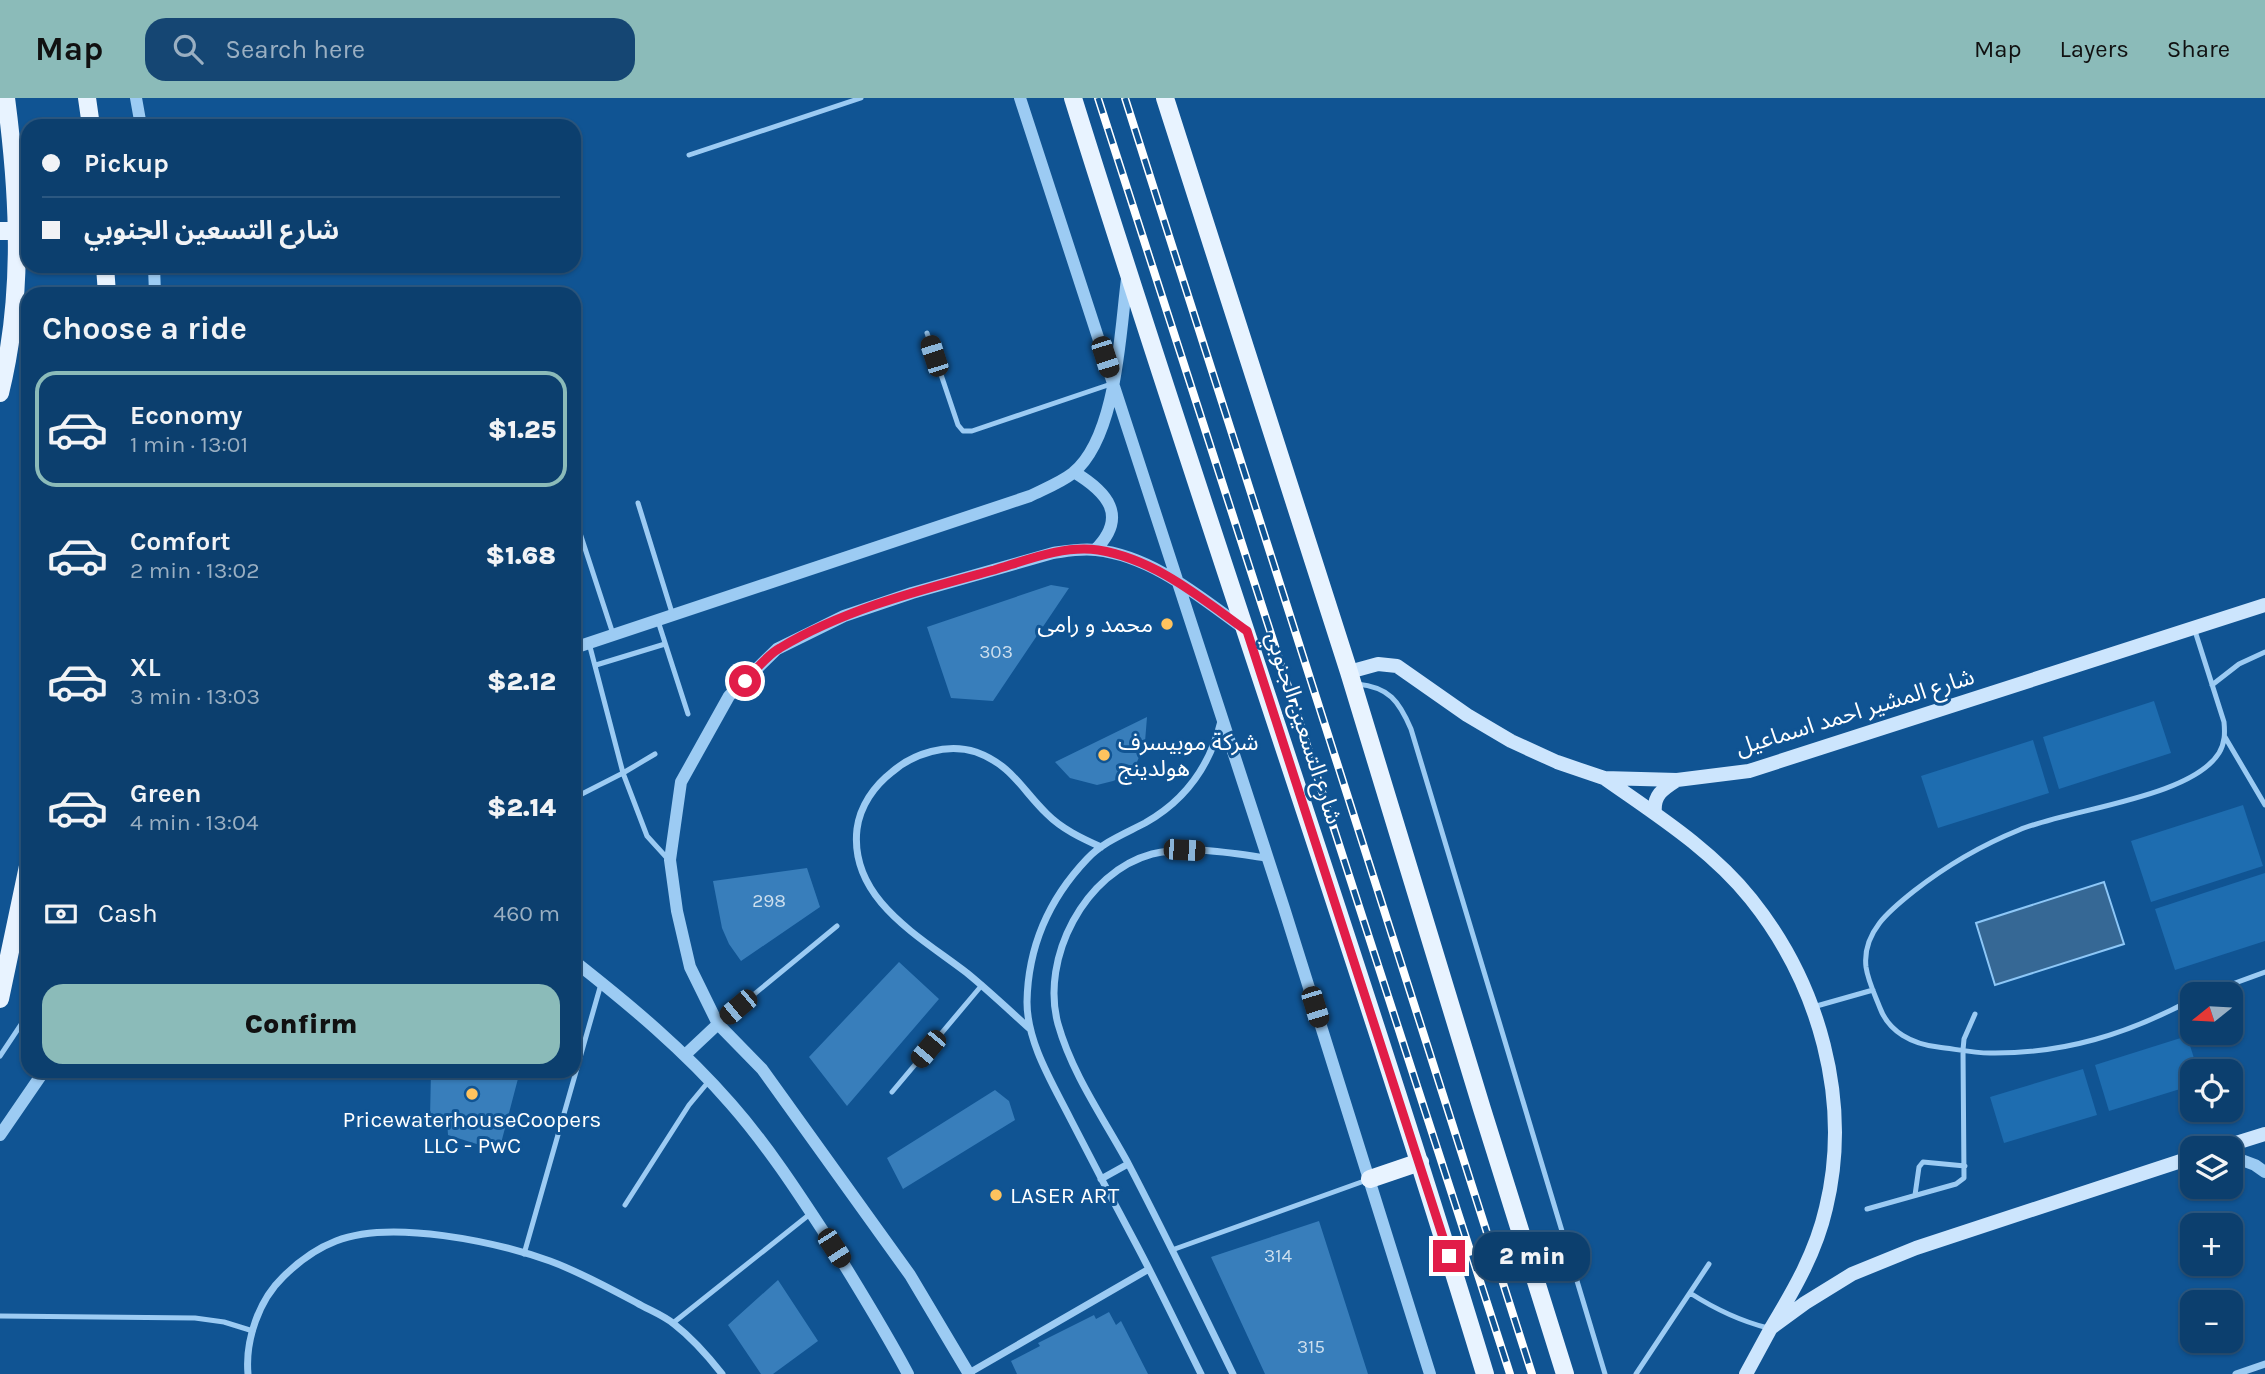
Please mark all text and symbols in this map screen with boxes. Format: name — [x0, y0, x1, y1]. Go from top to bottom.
search box — [145, 18, 635, 81]
text: Map — [35, 30, 103, 68]
icon: search — [169, 30, 207, 68]
text: Search here — [225, 34, 365, 65]
text: Map — [1974, 35, 2022, 63]
text: Layers — [2060, 35, 2129, 63]
text: Share — [2167, 35, 2230, 63]
text: Pickup — [84, 148, 169, 179]
text: شارع التسعين الجنوبي — [84, 215, 339, 246]
text: Choose a ride — [42, 310, 247, 347]
car — [918, 333, 951, 379]
car — [1089, 334, 1122, 380]
icon: car — [46, 398, 109, 461]
text: Economy — [130, 400, 242, 431]
text: $1.25 — [488, 414, 556, 445]
text: 1 min · 13:01 — [130, 431, 248, 458]
icon: car — [46, 524, 109, 587]
text: Comfort — [130, 526, 231, 557]
text: $1.68 — [486, 540, 556, 571]
text: 2 min · 13:02 — [130, 557, 260, 584]
place label: محمد و رامى — [1037, 611, 1153, 638]
marker: محمد و رامى — [1159, 616, 1175, 632]
street label: شارع التسعين الجنوبي — [1257, 628, 1348, 829]
house number: 303 — [979, 641, 1013, 663]
icon: car — [46, 650, 109, 713]
text: XL — [130, 652, 161, 683]
street label: شارع المشير احمد اسماعيل — [1732, 663, 1978, 764]
route start — [729, 665, 761, 697]
text: $2.12 — [487, 666, 556, 697]
text: 3 min · 13:03 — [130, 683, 260, 710]
place label: شركة موبيسرف هولدينج — [1118, 729, 1259, 785]
marker: شركة موبيسرف هولدينج — [1096, 747, 1112, 763]
icon: car — [46, 776, 109, 839]
text: Green — [130, 778, 202, 809]
text: $2.14 — [487, 792, 556, 823]
text: 4 min · 13:04 — [130, 809, 259, 836]
car — [1163, 838, 1206, 862]
house number: 298 — [752, 890, 786, 912]
icon: cash — [42, 895, 80, 933]
text: Cash — [98, 898, 158, 929]
text: 460 m — [493, 900, 560, 927]
north arrow — [2180, 982, 2244, 1045]
map controls — [2180, 982, 2243, 1353]
button: Confirm — [42, 984, 560, 1064]
car — [1299, 984, 1332, 1030]
car — [716, 985, 761, 1029]
car — [907, 1026, 950, 1072]
button: locate — [2180, 1059, 2243, 1122]
marker: PricewaterhouseCoopers LLC - PwC — [464, 1086, 480, 1102]
place label: PricewaterhouseCoopers LLC - PwC — [343, 1106, 601, 1159]
button: layers — [2180, 1136, 2243, 1199]
place label: LASER ART — [1010, 1182, 1120, 1209]
marker: LASER ART — [988, 1187, 1004, 1203]
button: + — [2180, 1213, 2243, 1276]
car — [814, 1225, 855, 1271]
callout: 2 min — [1474, 1232, 1589, 1280]
route end — [1433, 1240, 1465, 1272]
text: 2 min — [1499, 1243, 1565, 1270]
house number: 314 — [1264, 1245, 1292, 1267]
button: − — [2180, 1290, 2243, 1353]
house number: 315 — [1297, 1336, 1325, 1358]

